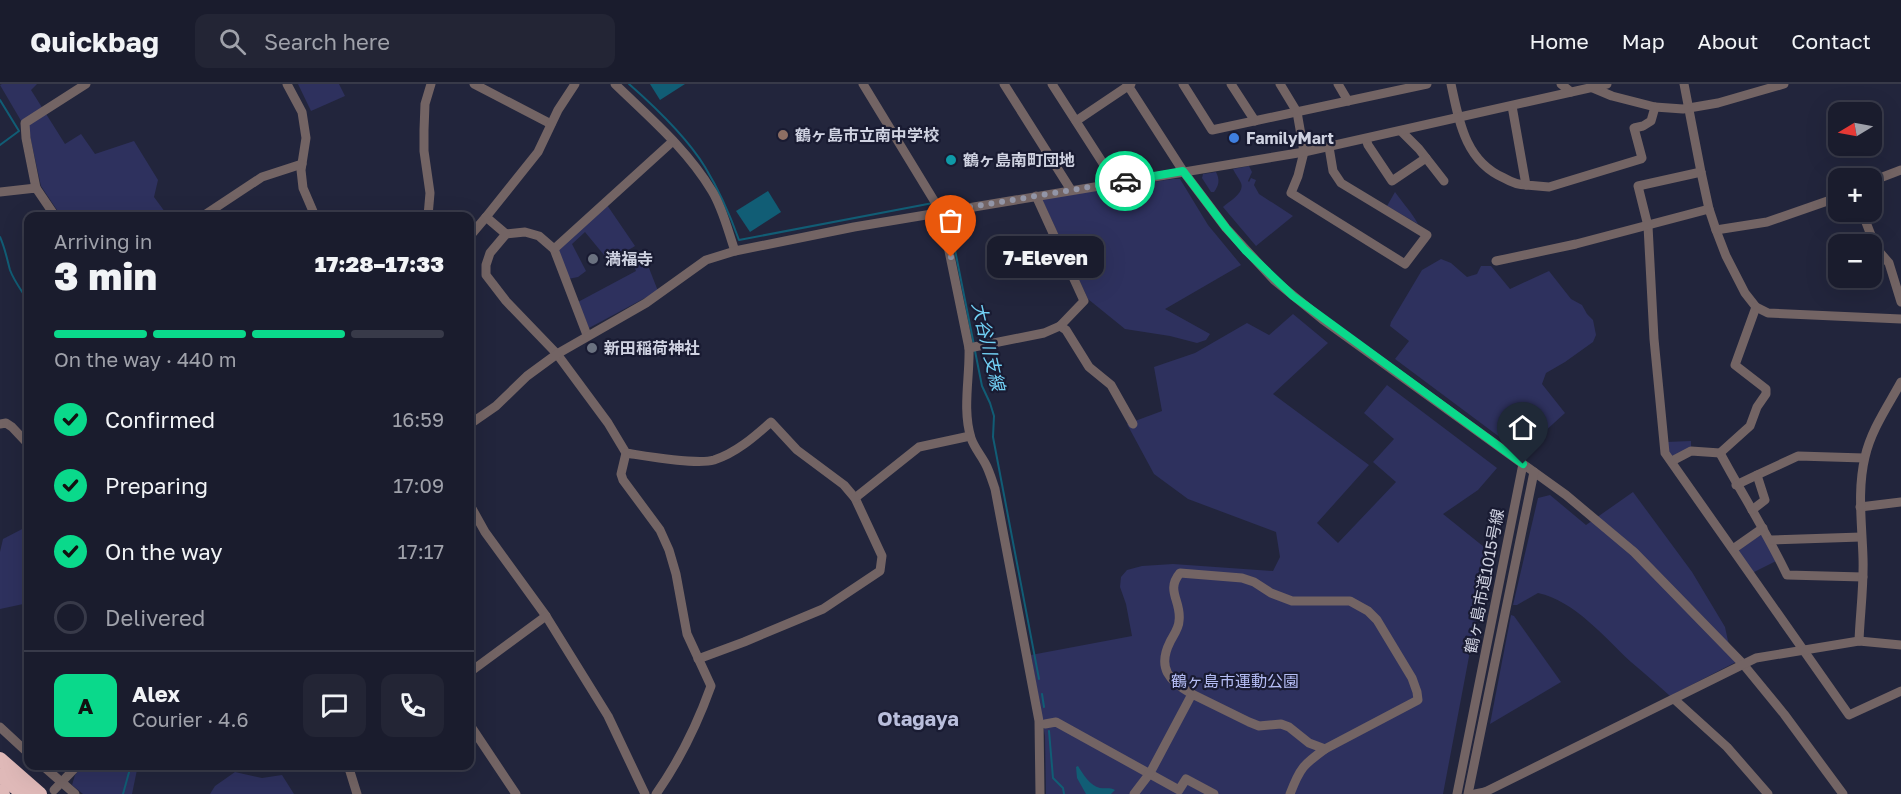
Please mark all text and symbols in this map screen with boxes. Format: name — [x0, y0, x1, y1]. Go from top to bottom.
search box — [195, 14, 615, 68]
text: Quickbag — [30, 25, 159, 58]
icon: search — [216, 25, 249, 58]
text: Search here — [264, 28, 390, 55]
text: Home — [1529, 28, 1589, 54]
text: Map — [1622, 28, 1665, 54]
text: About — [1698, 28, 1758, 54]
text: Contact — [1791, 28, 1871, 54]
north arrow — [1828, 102, 1882, 156]
map controls — [1828, 102, 1882, 288]
place label: 鶴ヶ島市立南中学校 — [795, 125, 939, 145]
marker: 鶴ヶ島市立南中学校 — [776, 128, 790, 142]
place label: FamilyMart — [1246, 128, 1334, 148]
marker: FamilyMart — [1227, 131, 1241, 145]
place label: 鶴ヶ島南町団地 — [963, 150, 1075, 170]
courier — [1095, 151, 1155, 211]
marker: 鶴ヶ島南町団地 — [944, 153, 958, 167]
icon: car — [1109, 165, 1142, 198]
button: + — [1828, 168, 1882, 222]
pin — [925, 195, 976, 257]
icon: bag — [934, 204, 967, 237]
text: Arriving in — [54, 229, 152, 253]
button: − — [1828, 234, 1882, 288]
callout: 7-Eleven — [987, 236, 1104, 278]
text: 7-Eleven — [1003, 245, 1088, 269]
place label: 満福寺 — [605, 249, 653, 269]
text: 17:28–17:33 — [315, 250, 444, 277]
text: 3 min — [54, 252, 157, 299]
marker: 満福寺 — [586, 252, 600, 266]
water label: 大谷川支線 — [968, 300, 1010, 394]
place label: 新田稲荷神社 — [604, 338, 700, 358]
marker: 新田稲荷神社 — [585, 341, 599, 355]
text: On the way · 440 m — [54, 347, 236, 371]
pin — [1497, 402, 1548, 464]
icon: check — [54, 403, 87, 436]
text: Confirmed — [105, 406, 215, 433]
text: 16:59 — [393, 407, 444, 431]
icon: home — [1506, 411, 1539, 444]
icon: check — [54, 469, 87, 502]
text: Preparing — [105, 472, 208, 499]
text: 17:09 — [393, 473, 444, 497]
street label: 鶴ヶ島市道1015号線 — [1460, 507, 1508, 655]
icon: check — [54, 535, 87, 568]
text: On the way — [105, 538, 223, 565]
text: 17:17 — [397, 539, 444, 563]
text: Delivered — [105, 604, 205, 631]
park label: 鶴ヶ島市運動公園 — [1171, 671, 1299, 691]
button: chat — [303, 674, 366, 737]
button: phone — [381, 674, 444, 737]
text: Alex — [132, 680, 180, 707]
text: A — [78, 692, 93, 719]
district label: Otagaya — [877, 706, 959, 730]
text: Courier · 4.6 — [132, 707, 249, 731]

